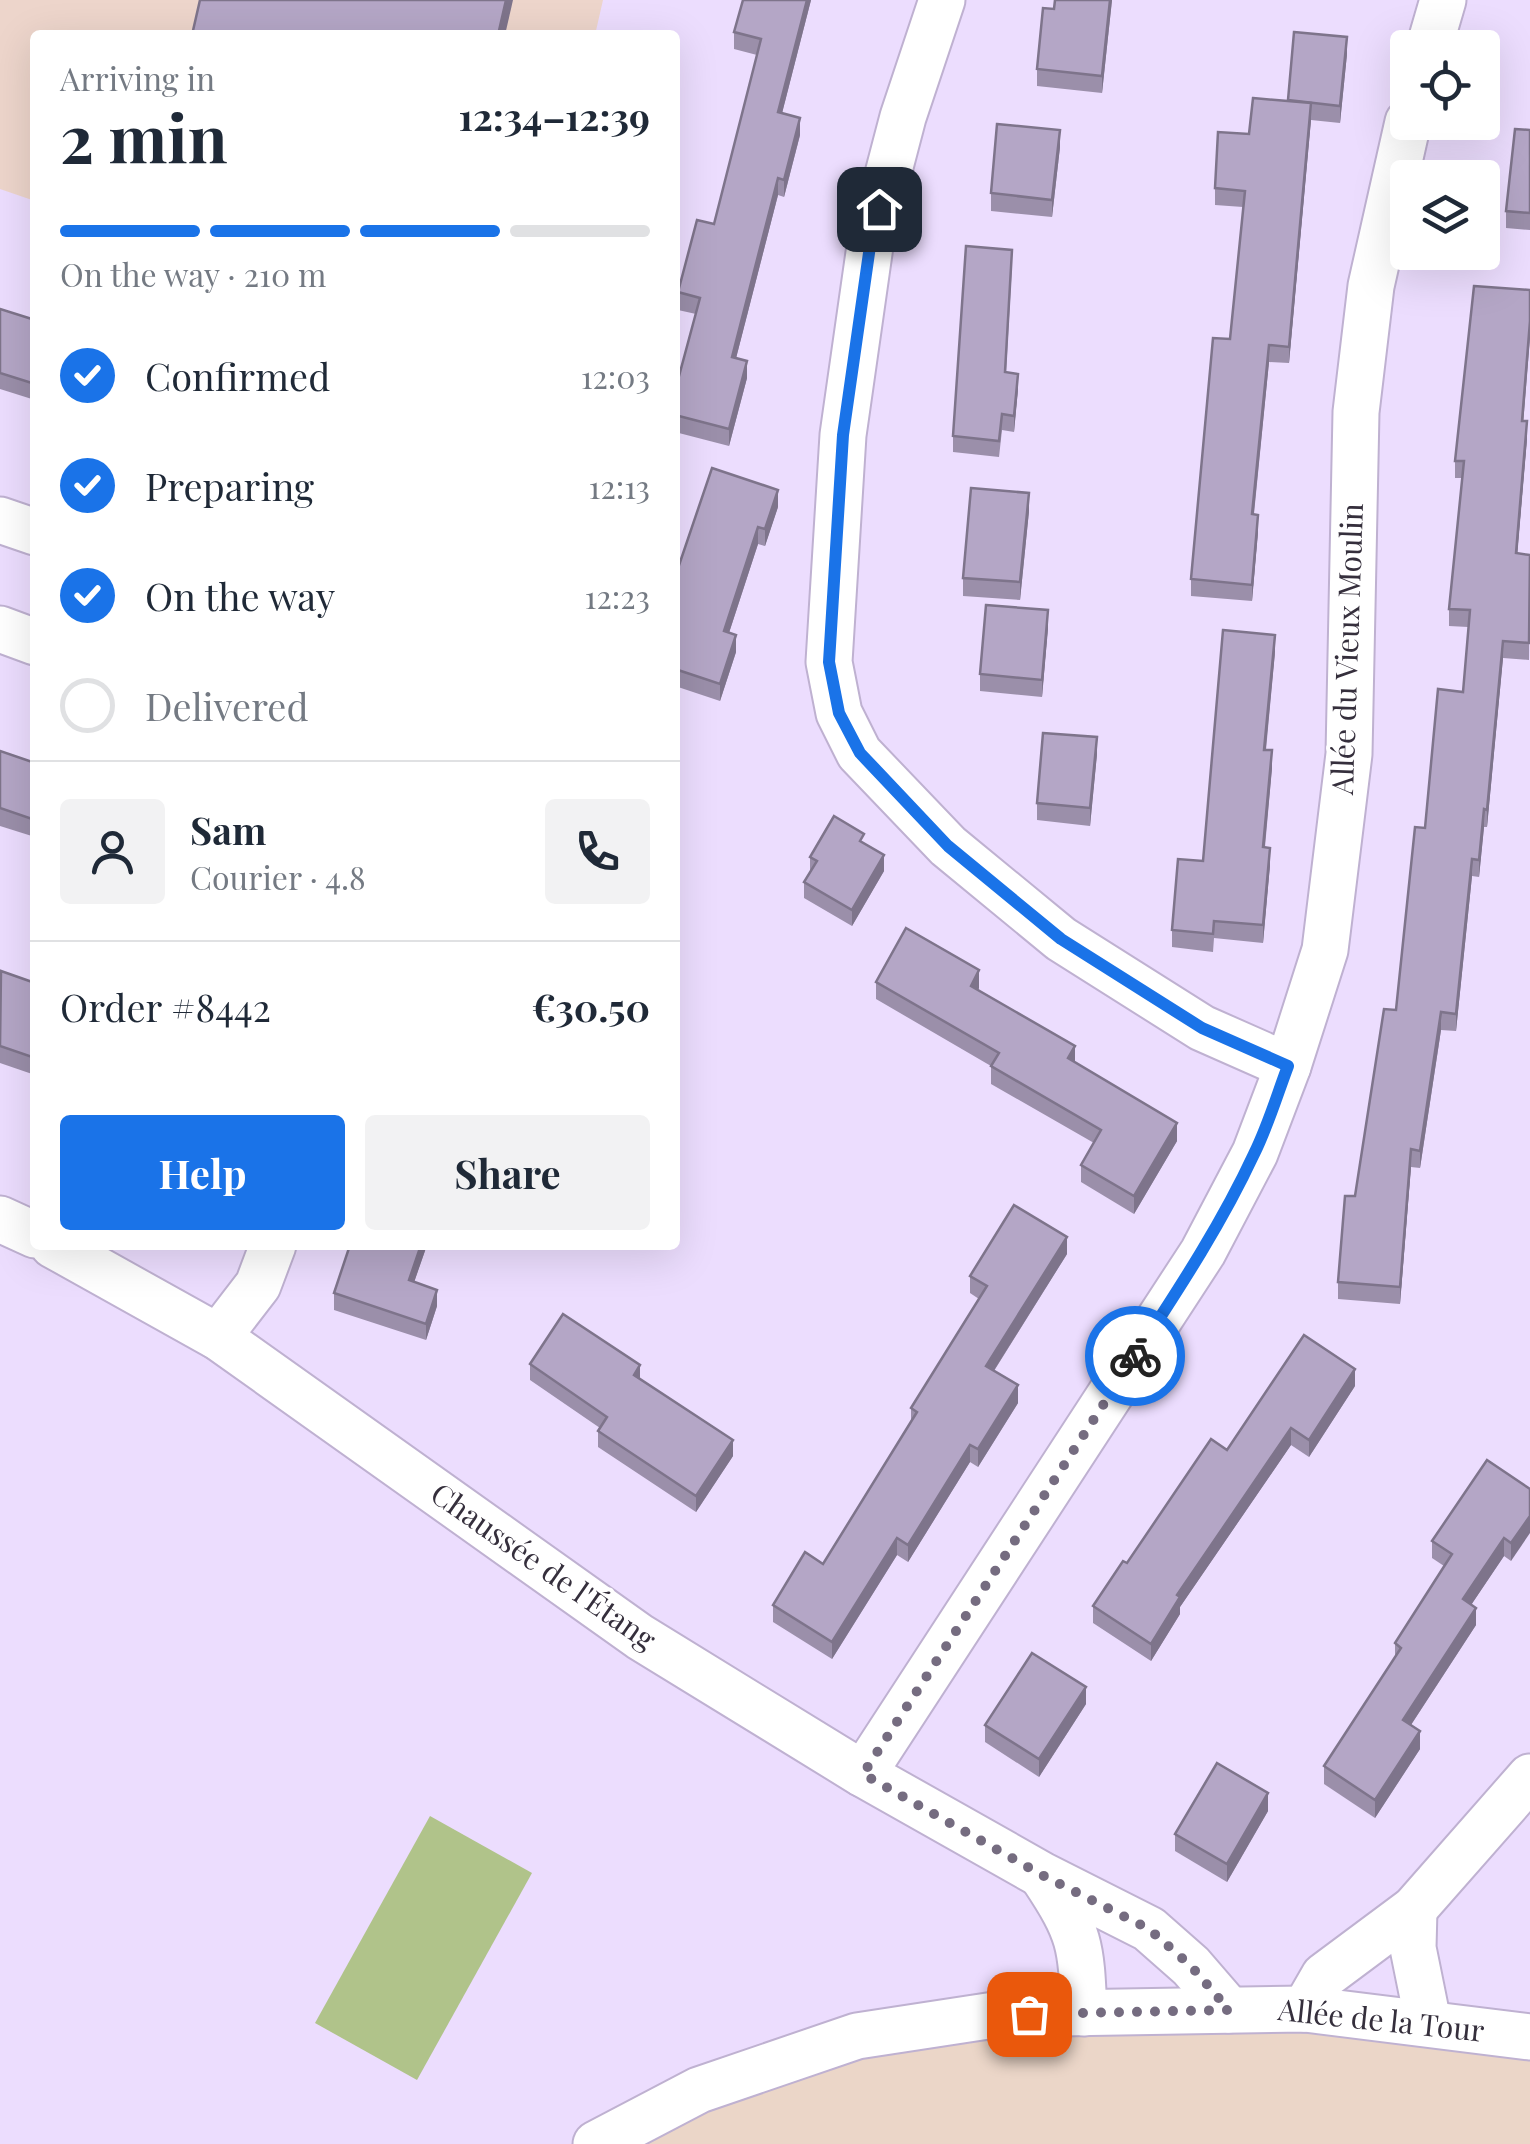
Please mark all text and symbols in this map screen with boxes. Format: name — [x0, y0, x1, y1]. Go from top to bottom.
map controls — [1390, 30, 1500, 270]
button: locate — [1390, 30, 1500, 140]
text: Arriving in — [60, 56, 215, 99]
text: 12:34–12:39 — [458, 90, 650, 141]
text: 2 min — [60, 93, 228, 179]
button: layers — [1390, 160, 1500, 270]
pin — [837, 167, 922, 252]
icon: home — [852, 182, 907, 237]
text: On the way · 210 m — [60, 252, 326, 295]
icon: check — [60, 348, 115, 403]
text: Confirmed — [145, 350, 330, 401]
text: 12:03 — [581, 354, 650, 397]
icon: check — [60, 458, 115, 513]
text: Preparing — [145, 460, 314, 511]
text: 12:13 — [589, 464, 650, 507]
street label: Allée du Vieux Moulin — [1321, 502, 1371, 796]
icon: check — [60, 568, 115, 623]
text: On the way — [145, 570, 335, 621]
text: 12:23 — [585, 574, 650, 617]
text: Delivered — [145, 680, 309, 731]
button: person — [60, 799, 165, 904]
button: phone — [545, 799, 650, 904]
text: Sam — [190, 804, 266, 855]
text: Courier · 4.8 — [190, 855, 366, 898]
text: Order #8442 — [60, 981, 271, 1032]
text: €30.50 — [532, 981, 650, 1032]
button: Help — [60, 1115, 345, 1230]
button: Share — [365, 1115, 650, 1230]
courier — [1085, 1306, 1185, 1406]
icon: bike — [1108, 1329, 1163, 1384]
street label: Chaussée de l'Étang — [424, 1473, 665, 1658]
pin — [987, 1972, 1072, 2057]
icon: bag — [1002, 1987, 1057, 2042]
street label: Allée de la Tour — [1275, 1988, 1486, 2050]

